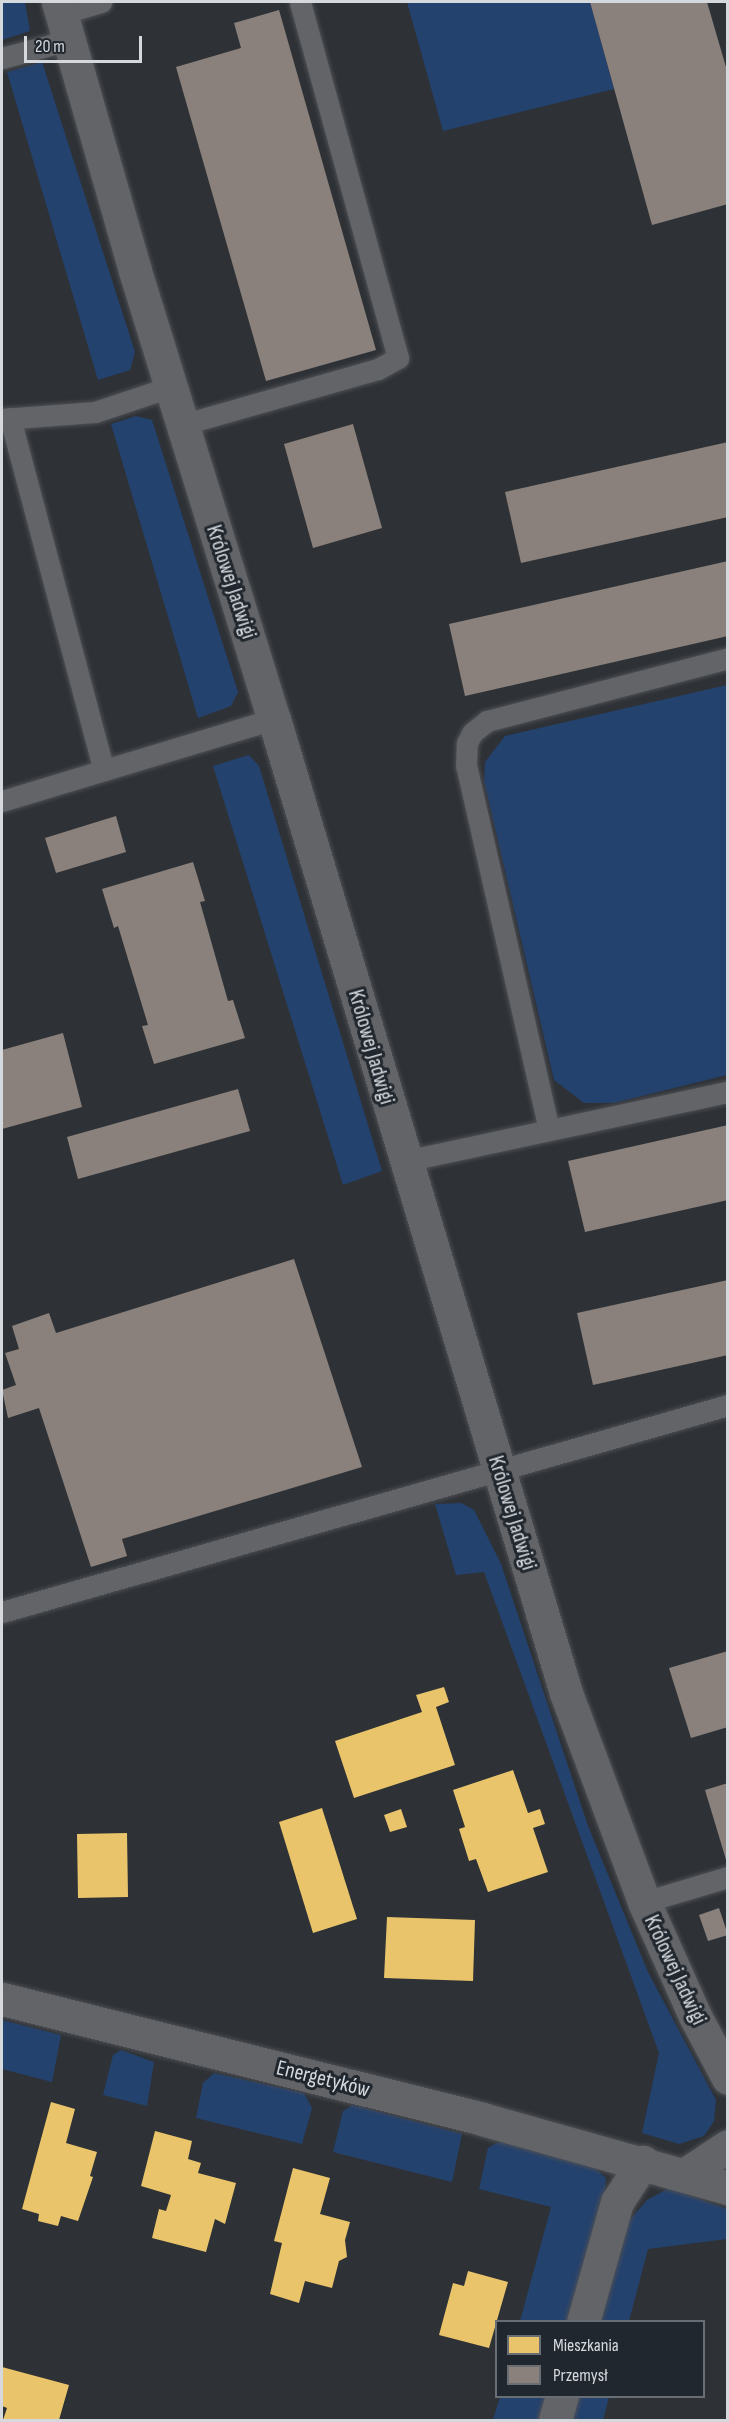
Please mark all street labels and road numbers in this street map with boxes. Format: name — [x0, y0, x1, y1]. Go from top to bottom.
street label: Królowej Jadwigi — [200, 522, 262, 642]
street label: Królowej Jadwigi — [342, 987, 400, 1107]
street label: Królowej Jadwigi — [482, 1453, 542, 1573]
street label: Królowej Jadwigi — [638, 1911, 712, 2029]
street label: Energetyków — [274, 2055, 372, 2103]

